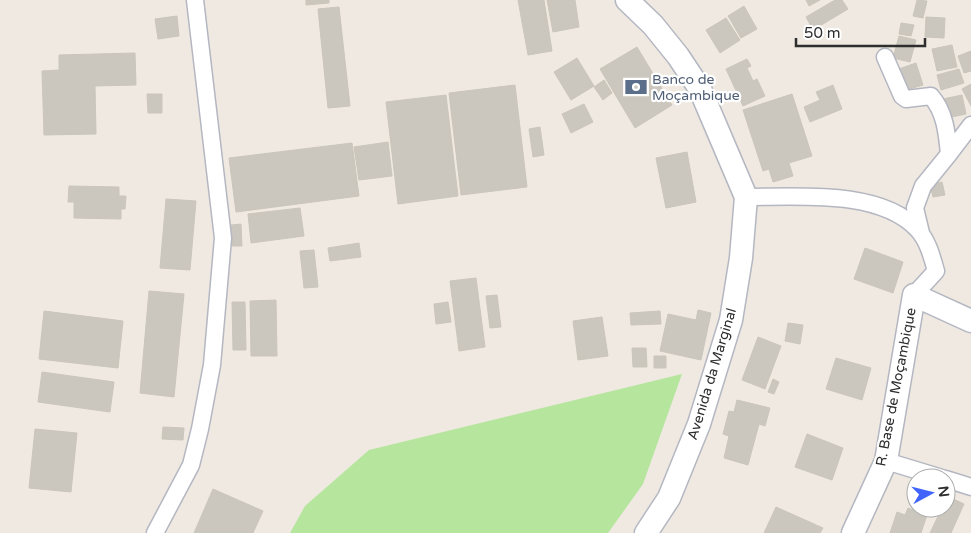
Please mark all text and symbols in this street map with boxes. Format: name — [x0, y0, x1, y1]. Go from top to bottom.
scale bar — [796, 15, 925, 47]
text: 50 m — [804, 24, 841, 42]
place label: Banco de Moçambique — [652, 71, 740, 104]
bank icon: Banco de Moçambique — [623, 74, 649, 100]
street label: Avenida da Marginal — [684, 306, 740, 442]
street label: R. Base de Moçambique — [872, 306, 920, 468]
north arrow — [906, 468, 956, 518]
text: N — [934, 485, 953, 498]

